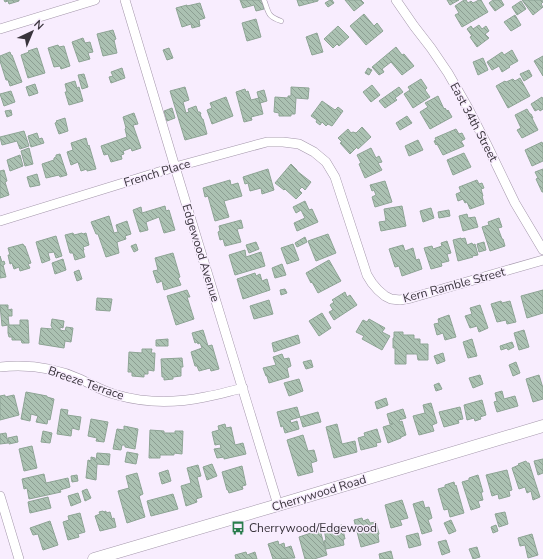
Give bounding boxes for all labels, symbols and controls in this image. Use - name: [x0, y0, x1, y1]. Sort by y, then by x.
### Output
- north arrow: [12, 12, 52, 52]
- text: N: [30, 17, 47, 33]
- street label: East 34th Street: [446, 80, 502, 165]
- street label: French Place: [122, 155, 192, 191]
- street label: Edgewood Avenue: [179, 202, 223, 304]
- street label: Kern Ramble Street: [401, 263, 508, 306]
- street label: Breeze Terrace: [46, 363, 126, 403]
- street label: Cherrywood Road: [270, 471, 368, 515]
- bus stop icon: Cherrywood/Edgewood: [230, 520, 246, 536]
- place label: Cherrywood/Edgewood: [249, 520, 377, 536]

